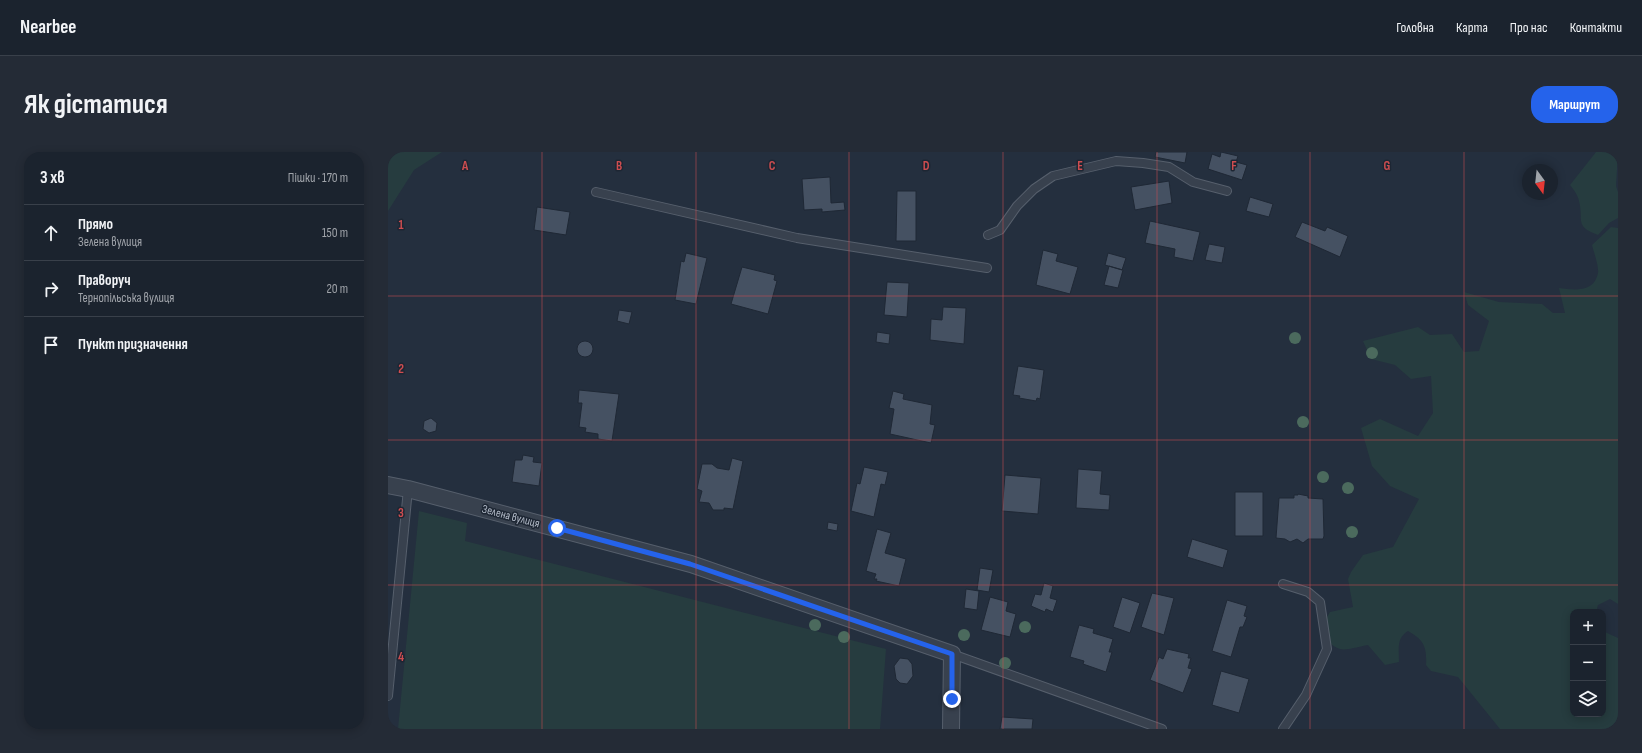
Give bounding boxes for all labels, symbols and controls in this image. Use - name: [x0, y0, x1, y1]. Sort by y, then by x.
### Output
- text: Nearbee: [20, 16, 76, 39]
- text: Головна: [1396, 19, 1434, 36]
- text: Карта: [1456, 19, 1488, 36]
- text: Про нас: [1510, 19, 1548, 36]
- text: Контакти: [1570, 19, 1622, 36]
- button: Маршрут: [1531, 86, 1618, 123]
- text: Як дістатися: [24, 88, 168, 121]
- text: A: [461, 158, 469, 174]
- text: B: [616, 158, 622, 174]
- text: C: [769, 158, 776, 174]
- text: D: [923, 158, 930, 174]
- text: E: [1077, 158, 1083, 174]
- text: F: [1231, 158, 1237, 174]
- text: G: [1384, 158, 1391, 174]
- north arrow: [1522, 164, 1558, 200]
- text: 3 хв: [40, 168, 65, 188]
- text: Пішки · 170 m: [288, 170, 348, 186]
- text: Прямо: [78, 215, 113, 234]
- text: 1: [398, 217, 404, 233]
- icon: ahead: [40, 222, 62, 244]
- text: 150 m: [322, 225, 348, 241]
- text: Зелена вулиця: [78, 234, 142, 250]
- text: Праворуч: [78, 271, 131, 290]
- icon: right: [40, 278, 62, 300]
- text: 20 m: [326, 281, 348, 297]
- text: Тернопільська вулиця: [78, 290, 174, 306]
- icon: arrive: [40, 334, 62, 356]
- text: Пункт призначення: [78, 335, 188, 354]
- text: 2: [398, 361, 404, 377]
- street label: Зелена вулиця: [480, 502, 542, 531]
- text: 3: [398, 505, 404, 521]
- route start: [548, 519, 566, 537]
- map controls: [1570, 609, 1606, 717]
- button: +: [1570, 609, 1606, 645]
- button: −: [1570, 645, 1606, 681]
- text: 4: [398, 649, 404, 665]
- button: layers: [1570, 681, 1606, 717]
- route end: [943, 690, 961, 708]

